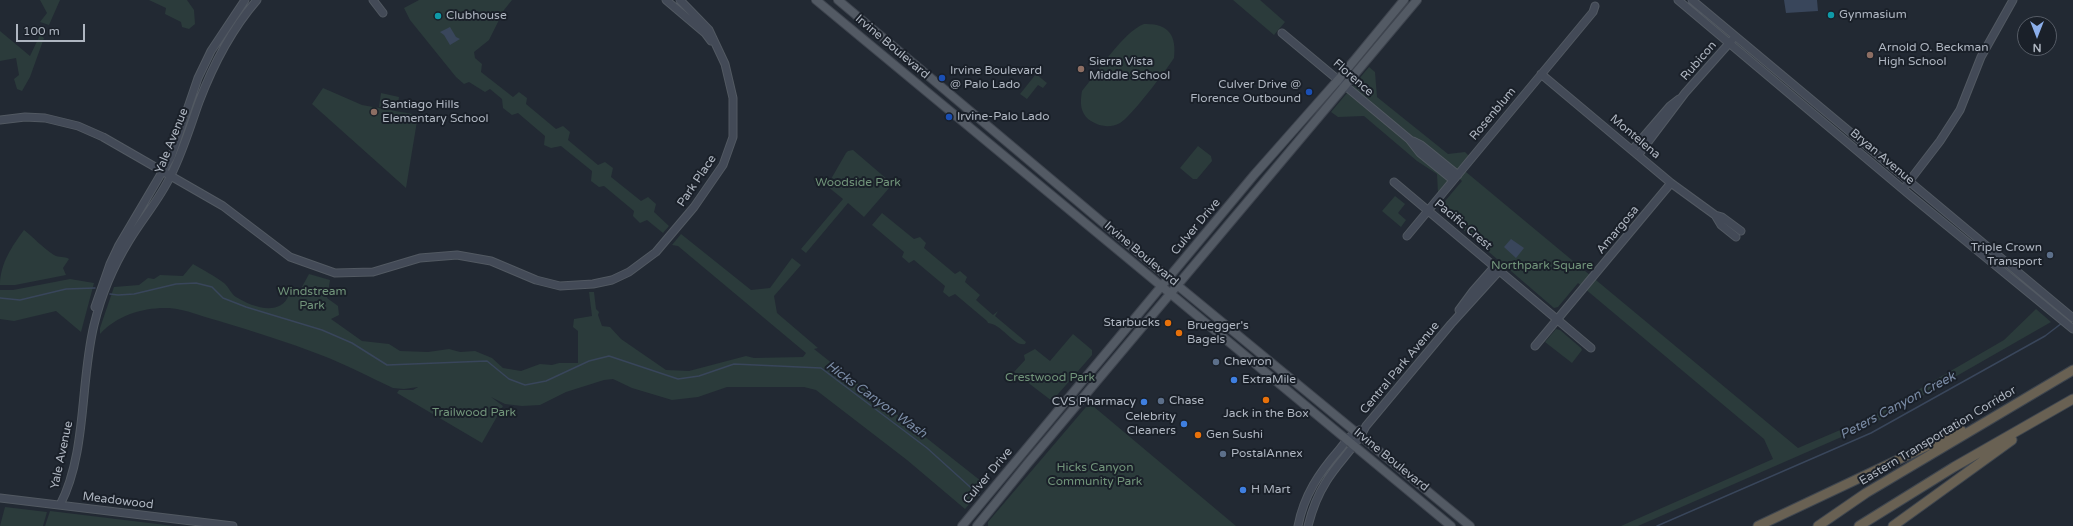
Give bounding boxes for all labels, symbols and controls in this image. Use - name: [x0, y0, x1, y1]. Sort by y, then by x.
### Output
- place label: Gynmasium: [1839, 8, 1907, 22]
- place label: Clubhouse: [446, 9, 507, 23]
- marker: Gynmasium: [1826, 10, 1836, 20]
- marker: Clubhouse: [433, 11, 443, 21]
- street label: Irvine Boulevard: [852, 12, 932, 82]
- scale bar: [18, 16, 87, 42]
- north arrow: [2017, 16, 2057, 56]
- text: 100 m: [23, 24, 60, 38]
- street label: Rubicon: [1678, 38, 1720, 84]
- place label: Arnold O. Beckman High School: [1878, 41, 1988, 69]
- text: N: [2033, 41, 2041, 54]
- marker: Arnold O. Beckman High School: [1865, 50, 1875, 60]
- place label: Sierra Vista Middle School: [1089, 55, 1170, 83]
- street label: Florence: [1330, 56, 1376, 100]
- place label: Irvine Boulevard @ Palo Lado: [950, 64, 1042, 92]
- marker: Sierra Vista Middle School: [1076, 64, 1086, 74]
- marker: Irvine Boulevard @ Palo Lado: [937, 73, 947, 83]
- place label: Culver Drive @ Florence Outbound: [1190, 78, 1301, 106]
- street label: Rosenblum: [1467, 85, 1519, 143]
- marker: Culver Drive @ Florence Outbound: [1304, 87, 1314, 97]
- place label: Santiago Hills Elementary School: [382, 98, 489, 126]
- street label: Yale Avenue: [152, 106, 192, 176]
- marker: Santiago Hills Elementary School: [369, 107, 379, 117]
- place label: Irvine-Palo Lado: [957, 110, 1050, 124]
- marker: Irvine-Palo Lado: [944, 112, 954, 122]
- street label: Montelena: [1607, 112, 1663, 162]
- street label: Bryan Avenue: [1847, 126, 1917, 188]
- street label: Park Place: [674, 152, 720, 210]
- park label: Woodside Park: [815, 176, 901, 190]
- street label: Culver Drive: [1168, 196, 1224, 258]
- street label: Pacific Crest: [1431, 197, 1495, 253]
- street label: Amargosa: [1594, 203, 1642, 257]
- street label: Irvine Boulevard: [1101, 219, 1181, 289]
- place label: Triple Crown Transport: [1971, 241, 2042, 269]
- marker: Triple Crown Transport: [2045, 250, 2055, 260]
- park label: Northpark Square: [1491, 259, 1593, 273]
- park label: Windstream Park: [277, 285, 347, 313]
- place label: Starbucks: [1103, 316, 1160, 330]
- marker: Starbucks: [1163, 318, 1173, 328]
- place label: Bruegger's Bagels: [1187, 319, 1249, 347]
- street label: Central Park Avenue: [1357, 319, 1443, 417]
- marker: Bruegger's Bagels: [1174, 328, 1184, 338]
- place label: Chevron: [1224, 355, 1272, 369]
- marker: Chevron: [1211, 357, 1221, 367]
- water label: Hicks Canyon Wash: [823, 358, 929, 442]
- water label: Peters Canyon Creek: [1838, 369, 1958, 443]
- park label: Crestwood Park: [1005, 371, 1095, 385]
- place label: ExtraMile: [1242, 373, 1296, 387]
- marker: ExtraMile: [1229, 375, 1239, 385]
- street label: Eastern Transportation Corridor: [1857, 383, 2019, 489]
- place label: Chase: [1169, 394, 1204, 408]
- place label: CVS Pharmacy: [1052, 395, 1136, 409]
- marker: Jack in the Box: [1261, 395, 1271, 405]
- marker: Chase: [1156, 396, 1166, 406]
- marker: CVS Pharmacy: [1139, 397, 1149, 407]
- park label: Trailwood Park: [432, 406, 516, 420]
- place label: Jack in the Box: [1223, 407, 1309, 421]
- place label: Celebrity Cleaners: [1125, 410, 1176, 438]
- marker: Celebrity Cleaners: [1179, 419, 1189, 429]
- street label: Yale Avenue: [48, 420, 76, 490]
- street label: Irvine Boulevard: [1351, 425, 1431, 495]
- place label: Gen Sushi: [1206, 428, 1263, 442]
- marker: Gen Sushi: [1193, 430, 1203, 440]
- street label: Culver Drive: [960, 445, 1016, 507]
- place label: PostalAnnex: [1231, 447, 1303, 461]
- marker: PostalAnnex: [1218, 449, 1228, 459]
- park label: Hicks Canyon Community Park: [1048, 461, 1142, 489]
- place label: H Mart: [1251, 483, 1291, 497]
- marker: H Mart: [1238, 485, 1248, 495]
- street label: Meadowood: [82, 490, 154, 512]

